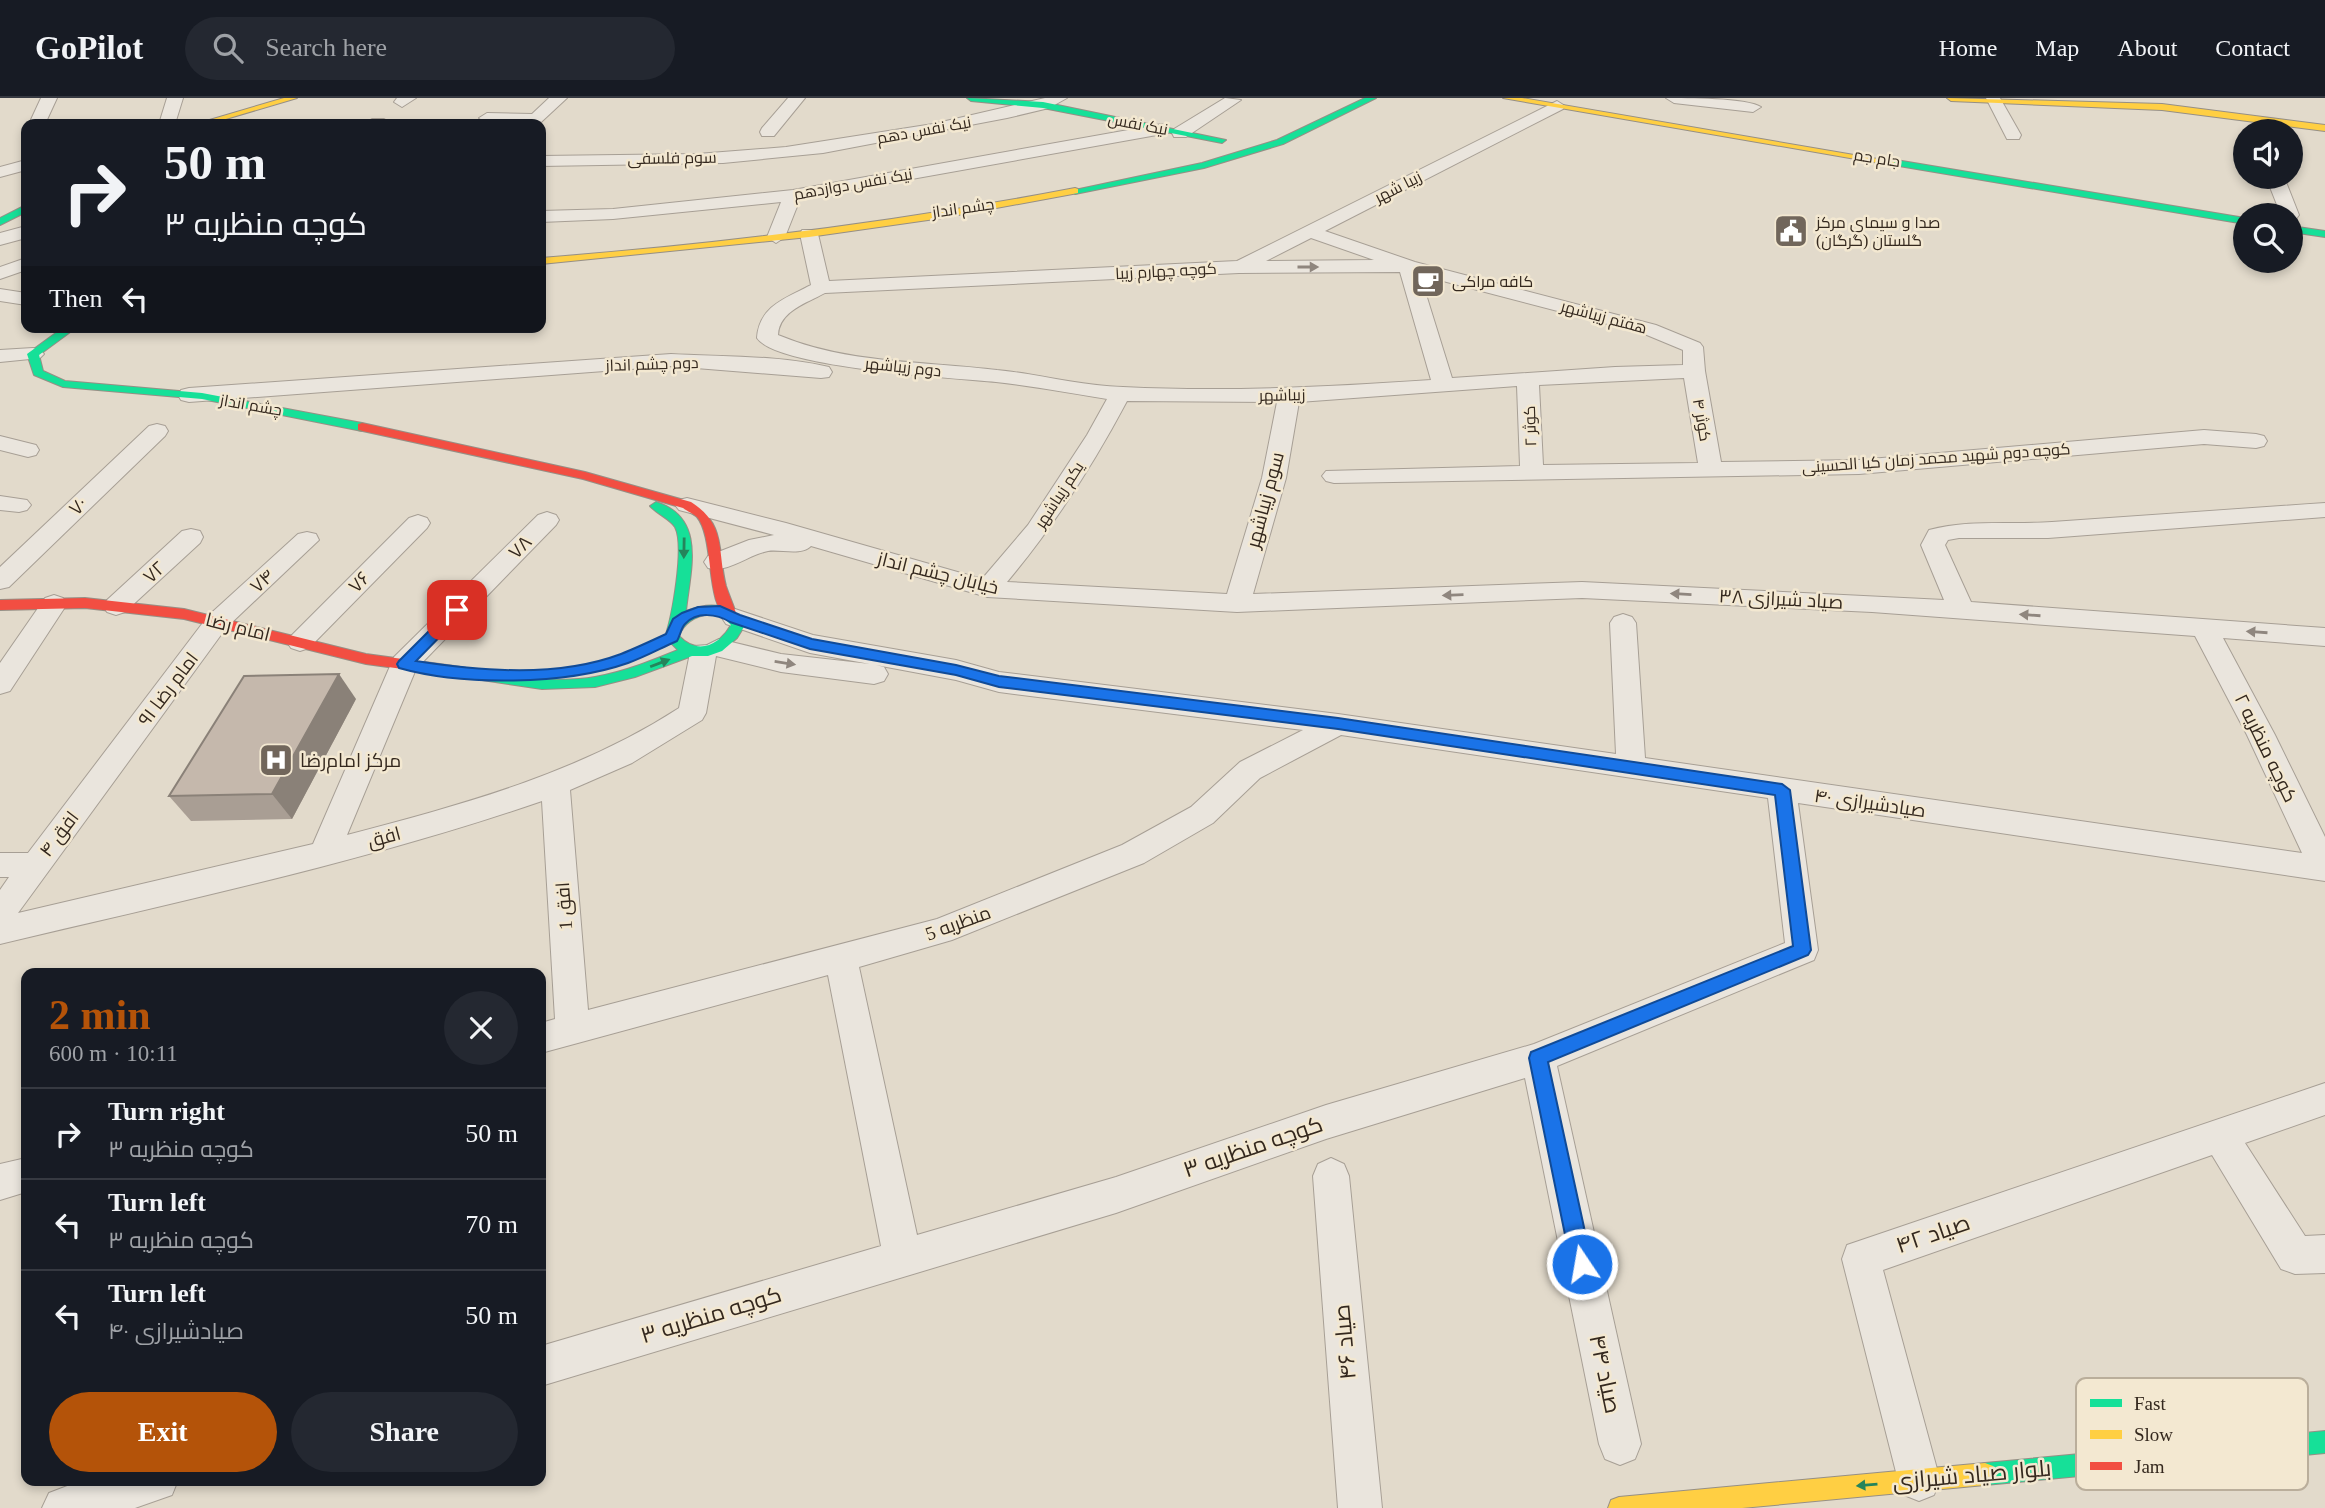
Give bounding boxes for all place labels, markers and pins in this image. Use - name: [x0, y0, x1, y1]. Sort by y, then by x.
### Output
- public building icon: صدا و سیمای مرکز گلستان (گرگان): [1772, 212, 1810, 250]
- place label: صدا و سیمای مرکز گلستان (گرگان): [1815, 214, 1940, 251]
- cafe icon: کافه مراکی: [1409, 262, 1447, 300]
- place label: کافه مراکی: [1452, 273, 1533, 292]
- pin: [427, 580, 487, 640]
- hospital icon: مرکز امام‌رضا: [257, 741, 295, 779]
- place label: مرکز امام‌رضا: [300, 750, 401, 774]

